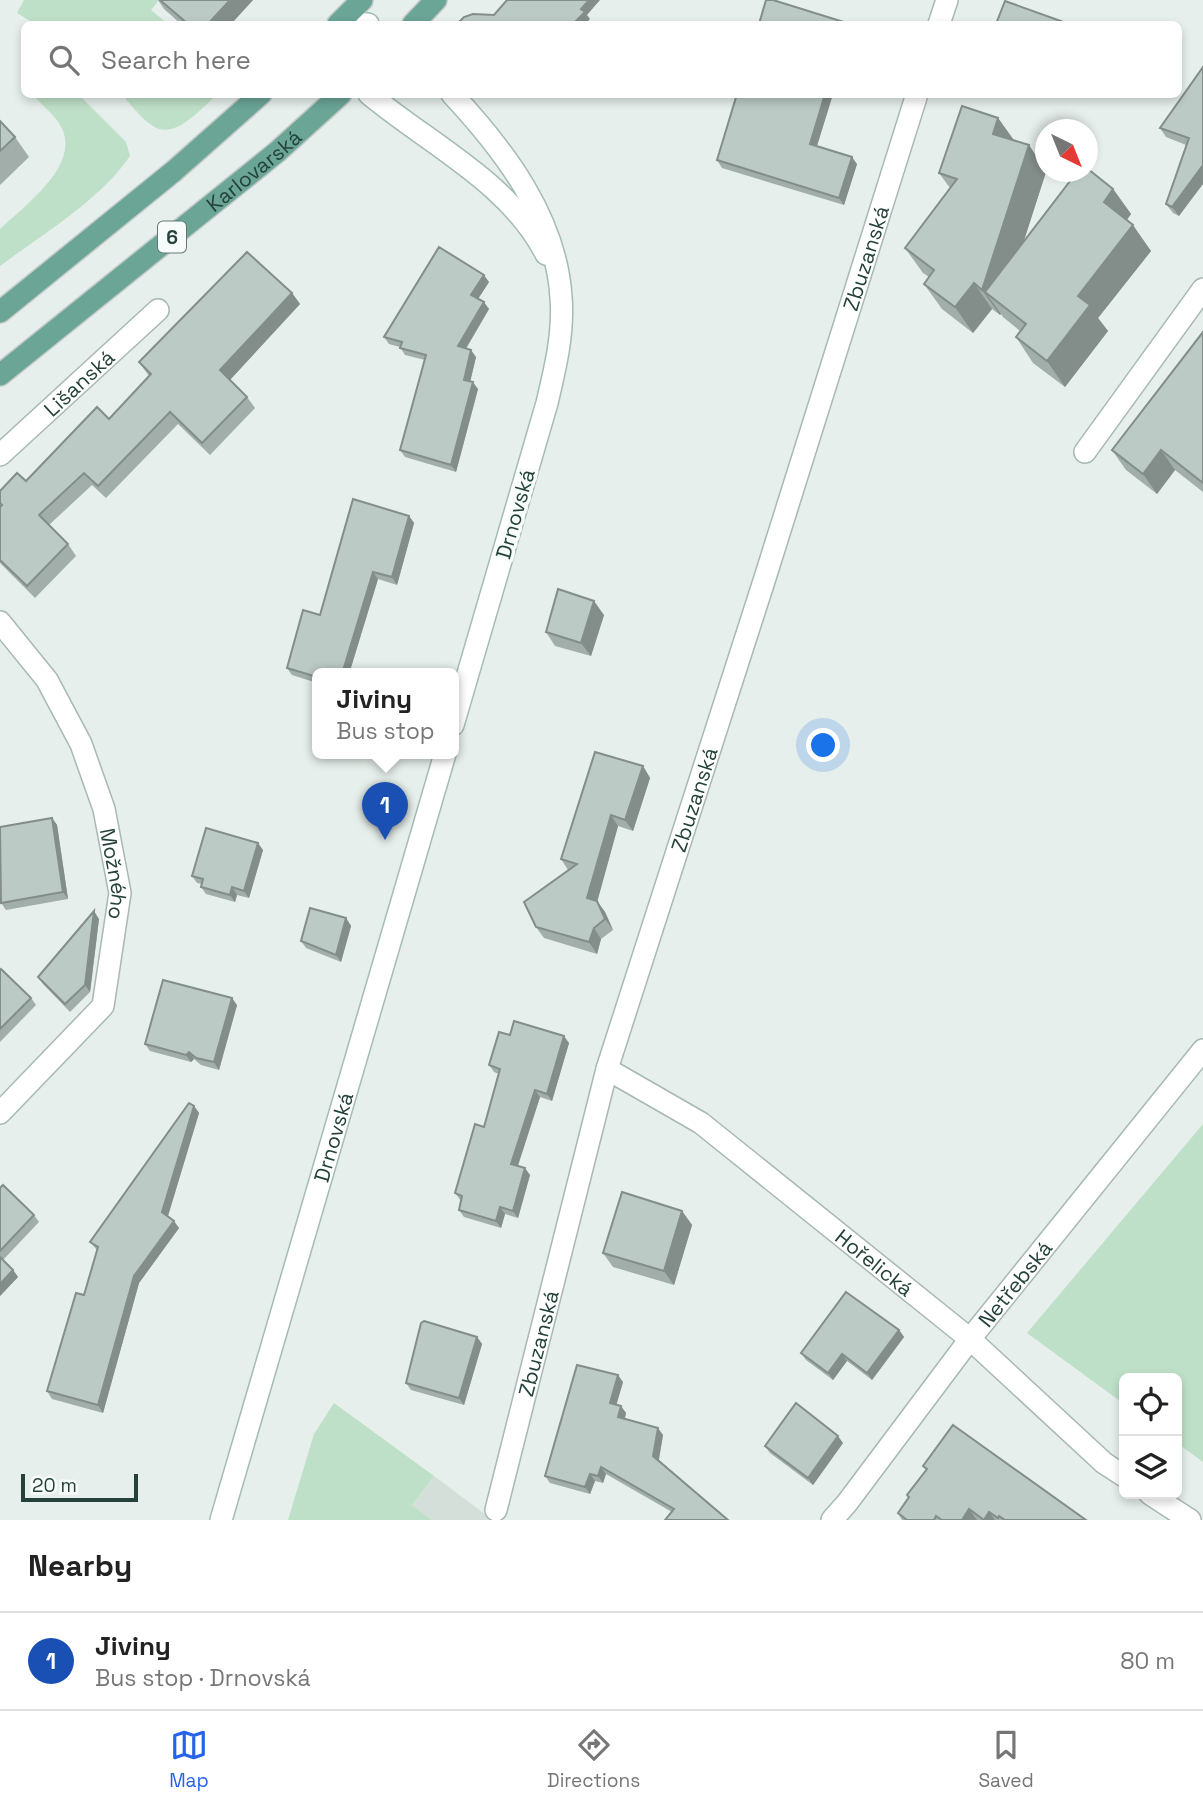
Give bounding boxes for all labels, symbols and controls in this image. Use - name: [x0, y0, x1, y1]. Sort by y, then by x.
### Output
- search box: [21, 21, 1182, 98]
- icon: search: [45, 41, 83, 79]
- text: Search here: [101, 43, 251, 77]
- north arrow: [1035, 119, 1098, 182]
- street label: Karlovarská: [200, 123, 307, 217]
- street label: Zbuzanská: [836, 202, 895, 314]
- road number: 6: [158, 221, 186, 252]
- street label: Lišanská: [38, 343, 120, 422]
- street label: Drnovská: [489, 466, 541, 562]
- popup: [312, 668, 459, 759]
- text: Jiviny: [336, 682, 412, 716]
- text: Bus stop: [336, 716, 435, 746]
- your location: [806, 728, 840, 762]
- street label: Zbuzanská: [664, 744, 723, 855]
- pin: 1: [362, 782, 408, 840]
- street label: Možného: [94, 826, 133, 922]
- street label: Drnovská: [307, 1089, 359, 1185]
- street label: Hořelická: [830, 1223, 919, 1302]
- street label: Netřebská: [972, 1235, 1058, 1332]
- street label: Zbuzanská: [512, 1287, 564, 1399]
- map controls: [1119, 1373, 1182, 1499]
- button: locate: [1119, 1373, 1182, 1436]
- button: layers: [1119, 1436, 1182, 1499]
- scale bar: [21, 1471, 138, 1503]
- text: 20 m: [32, 1473, 77, 1498]
- text: Nearby: [28, 1546, 132, 1585]
- text: Jiviny: [95, 1629, 171, 1663]
- text: 1: [46, 1646, 56, 1676]
- text: 80 m: [1120, 1646, 1175, 1676]
- text: Bus stop · Drnovská: [95, 1663, 311, 1693]
- tab: Map: [169, 1726, 209, 1793]
- tab: Directions: [547, 1726, 640, 1793]
- tab: Saved: [978, 1726, 1034, 1793]

